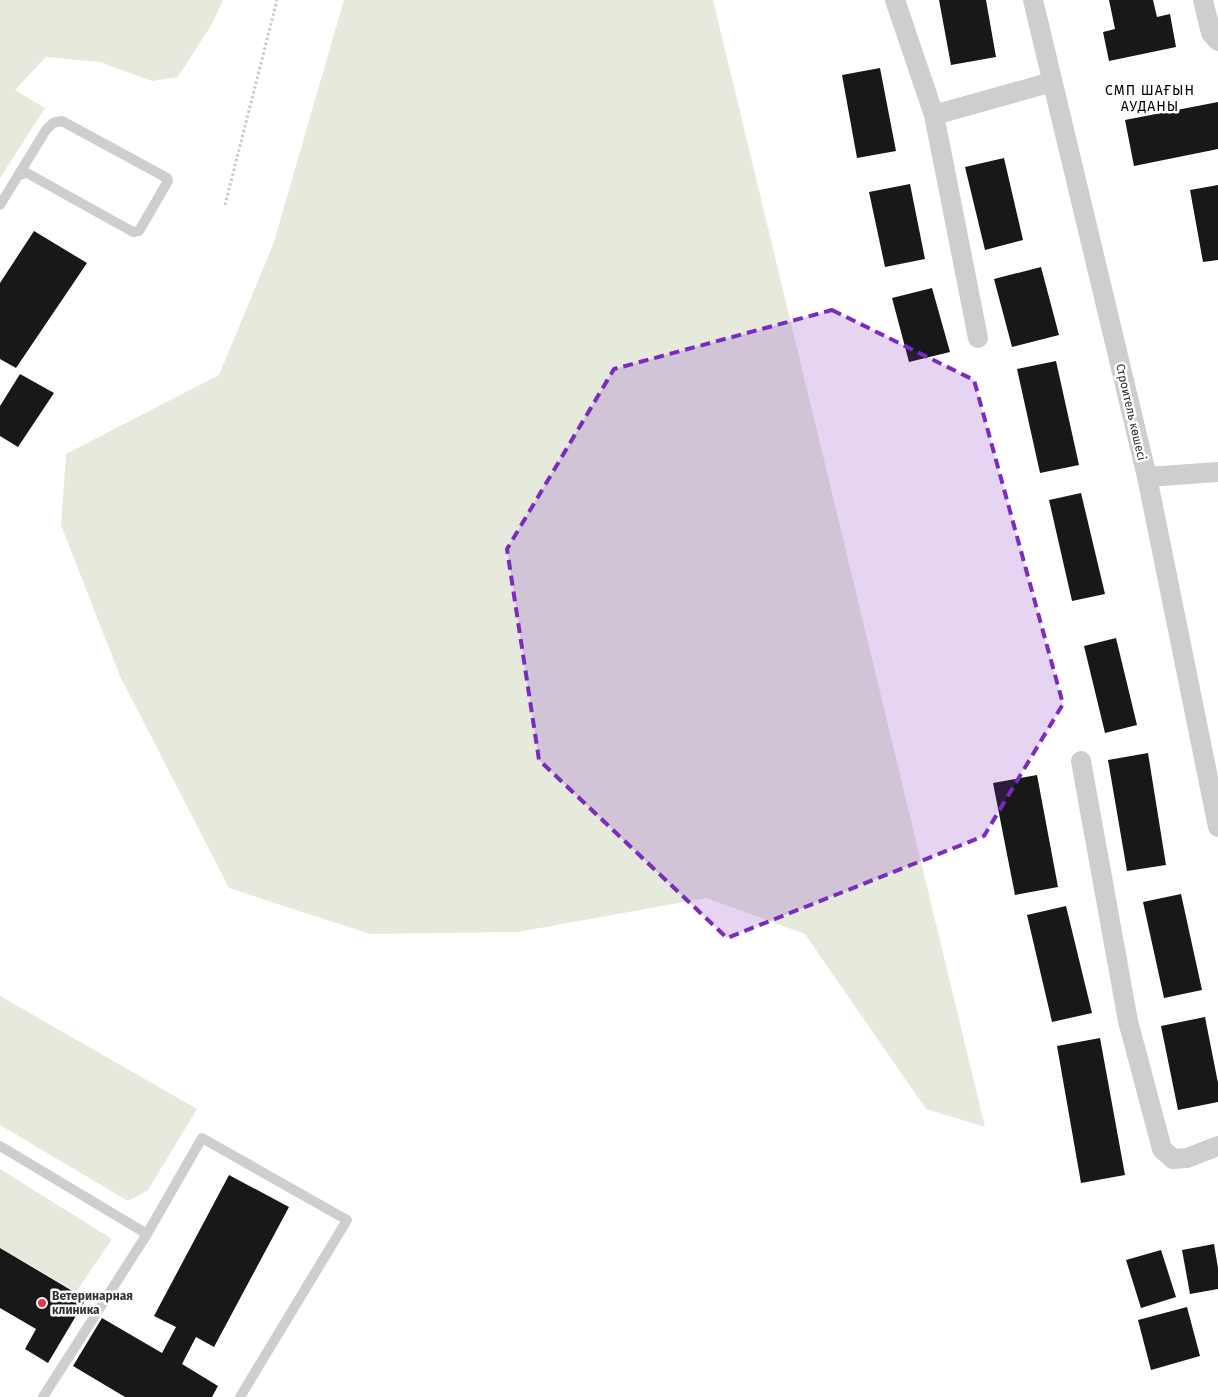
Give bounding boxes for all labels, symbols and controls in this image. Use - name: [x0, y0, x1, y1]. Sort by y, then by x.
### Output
- district label: СМП ШАҒЫН АУДАНЫ: [1105, 82, 1195, 115]
- street label: Строитель көшесі: [1113, 362, 1149, 462]
- place label: Ветеринарная клиника: [52, 1289, 133, 1317]
- marker: Ветеринарная клиника: [36, 1297, 48, 1309]

